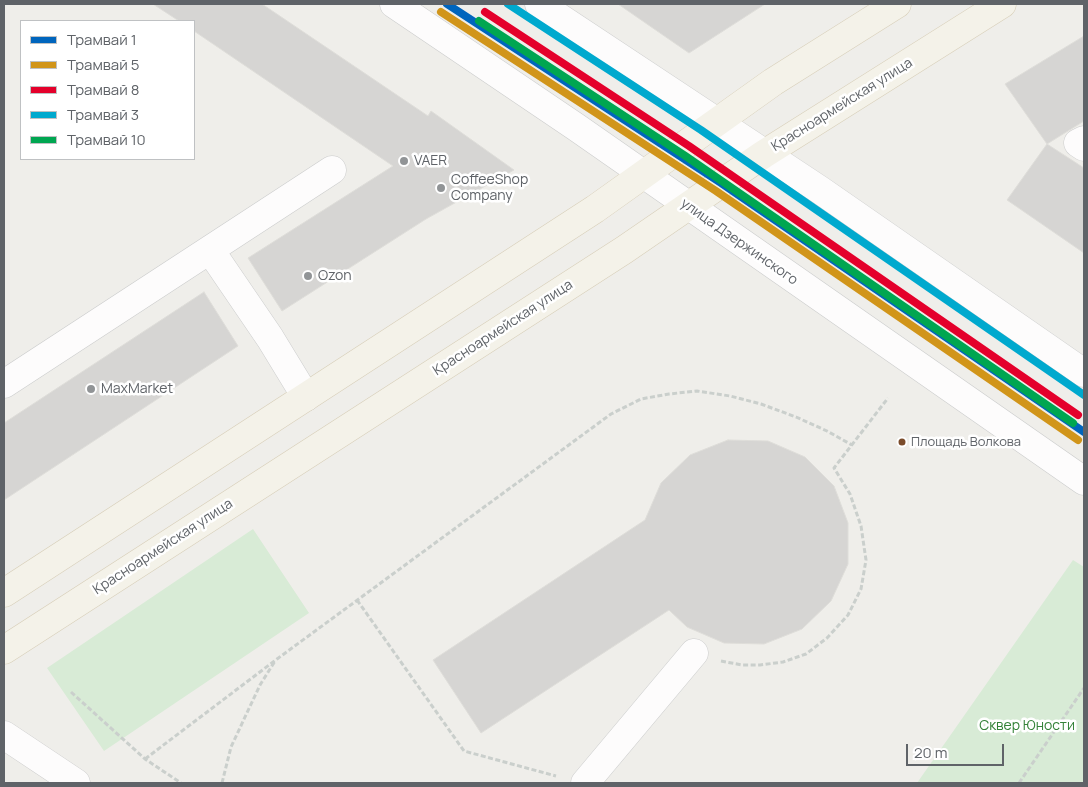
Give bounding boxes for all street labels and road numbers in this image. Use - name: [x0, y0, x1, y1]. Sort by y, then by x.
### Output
- street label: Красноармейская улица: [768, 55, 916, 155]
- street label: улица Дзержинского: [677, 195, 801, 289]
- street label: Красноармейская улица: [430, 277, 576, 379]
- street label: Красноармейская улица: [90, 496, 236, 598]

